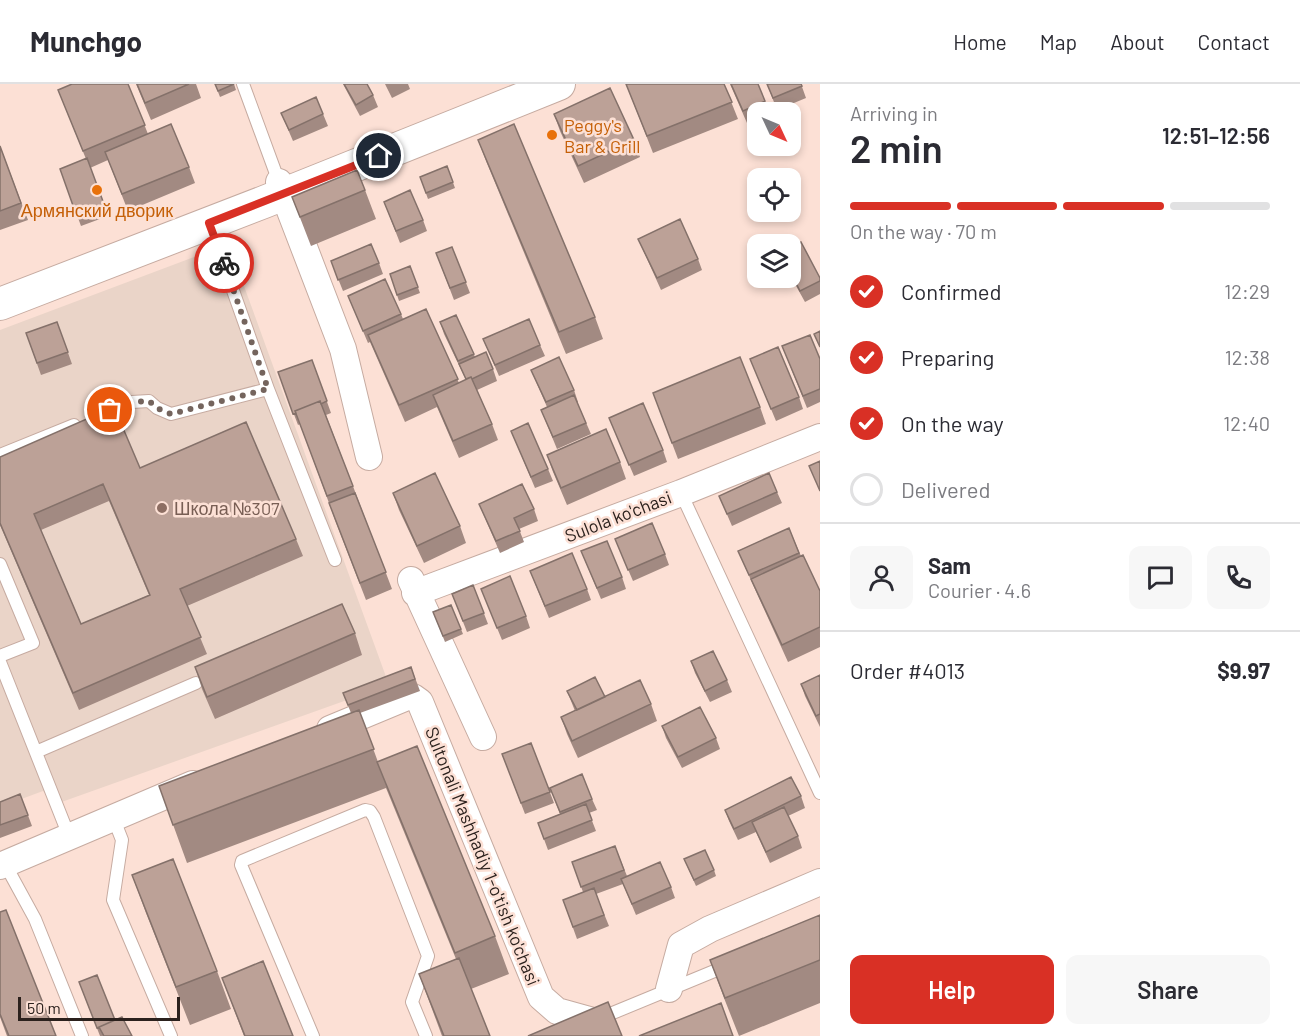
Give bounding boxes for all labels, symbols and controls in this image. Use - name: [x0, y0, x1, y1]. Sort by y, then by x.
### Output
- text: Munchgo: [30, 24, 142, 58]
- text: Home: [953, 29, 1007, 54]
- text: Map: [1040, 29, 1077, 54]
- text: About: [1110, 29, 1165, 54]
- text: Contact: [1198, 29, 1270, 54]
- text: Arriving in: [850, 101, 938, 125]
- north arrow: [747, 102, 801, 156]
- map controls: [747, 102, 801, 288]
- place label: Peggy's Bar & Grill: [564, 114, 640, 157]
- text: 12:51–12:56: [1162, 122, 1270, 148]
- text: 2 min: [850, 124, 943, 171]
- marker: Peggy's Bar & Grill: [545, 128, 559, 142]
- pin: [353, 130, 404, 181]
- icon: home: [362, 139, 395, 172]
- button: locate: [747, 168, 801, 222]
- marker: Армянский дворик: [90, 183, 104, 197]
- place label: Армянский дворик: [21, 199, 173, 221]
- text: On the way · 70 m: [850, 219, 997, 243]
- courier: [194, 233, 254, 293]
- button: layers: [747, 234, 801, 288]
- icon: bike: [208, 247, 241, 280]
- icon: check: [850, 275, 883, 308]
- text: Confirmed: [901, 278, 1001, 304]
- text: 12:29: [1224, 279, 1270, 303]
- icon: check: [850, 341, 883, 374]
- text: Preparing: [901, 344, 994, 370]
- text: 12:38: [1225, 345, 1270, 369]
- pin: [84, 384, 135, 435]
- icon: bag: [93, 393, 126, 426]
- icon: check: [850, 407, 883, 440]
- text: On the way: [901, 410, 1004, 436]
- text: 12:40: [1223, 411, 1270, 435]
- text: Delivered: [901, 476, 990, 502]
- street label: Sulola ko'chasi: [562, 486, 674, 546]
- place label: Школа №307: [174, 497, 280, 519]
- marker: Школа №307: [155, 501, 169, 515]
- button: person: [850, 546, 913, 609]
- button: chat: [1129, 546, 1192, 609]
- button: phone: [1207, 546, 1270, 609]
- text: Sam: [928, 552, 971, 578]
- text: Courier · 4.6: [928, 578, 1031, 602]
- text: Order #4013: [850, 657, 965, 683]
- text: $9.97: [1217, 657, 1270, 683]
- street label: Sultonali Mashhadiy 1-o'tish ko'chasi: [421, 723, 545, 989]
- button: Help: [850, 955, 1054, 1024]
- button: Share: [1066, 955, 1270, 1024]
- scale bar: [18, 994, 180, 1022]
- text: 50 m: [27, 998, 61, 1017]

